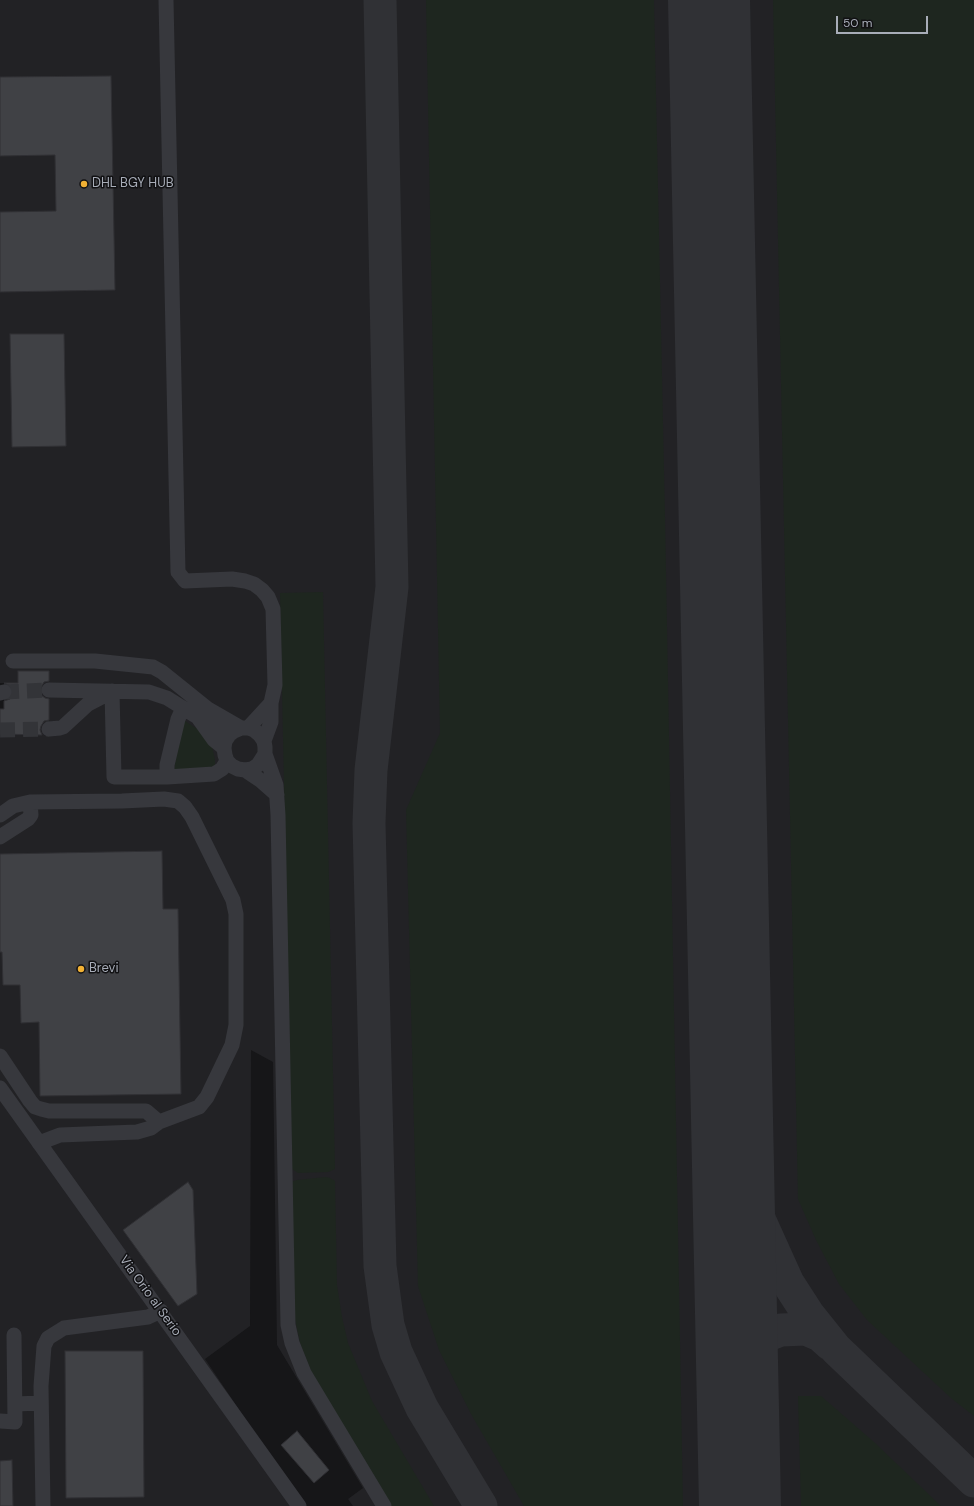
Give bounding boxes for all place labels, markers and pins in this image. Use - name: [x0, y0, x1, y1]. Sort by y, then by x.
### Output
- place label: DHL BGY HUB: [92, 176, 173, 192]
- marker: DHL BGY HUB: [79, 179, 89, 189]
- place label: Brevi: [89, 961, 118, 977]
- marker: Brevi: [76, 964, 86, 974]

